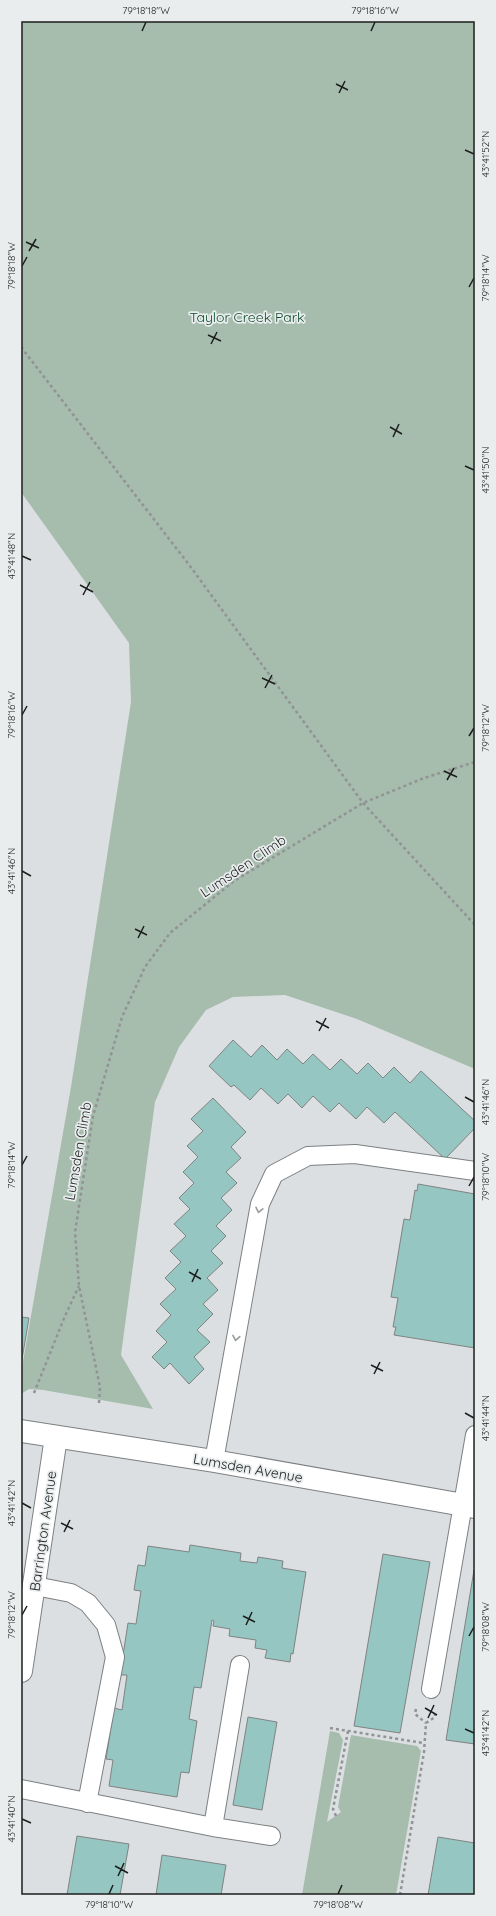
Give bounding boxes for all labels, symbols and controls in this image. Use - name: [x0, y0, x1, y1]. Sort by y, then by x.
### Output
- text: 79°18'18"W: [122, 4, 170, 17]
- text: 79°18'16"W: [351, 4, 399, 17]
- text: 43°41'52"N: [479, 131, 492, 177]
- text: 79°18'18"W: [5, 242, 18, 290]
- text: 79°18'14"W: [479, 254, 492, 302]
- park label: Taylor Creek Park: [189, 308, 305, 326]
- text: 43°41'50"N: [479, 446, 492, 494]
- text: 43°41'48"N: [5, 533, 18, 579]
- text: 79°18'16"W: [5, 691, 18, 739]
- text: 79°18'12"W: [479, 704, 492, 752]
- street label: Lumsden Climb: [197, 831, 289, 901]
- text: 43°41'46"N: [5, 848, 18, 894]
- text: 43°41'46"N: [479, 1079, 492, 1125]
- street label: Lumsden Climb: [60, 1100, 96, 1202]
- text: 79°18'14"W: [5, 1141, 18, 1189]
- text: 79°18'10"W: [479, 1153, 492, 1201]
- one-way arrow: [255, 1206, 264, 1213]
- one-way arrow: [232, 1334, 240, 1341]
- text: 43°41'44"N: [479, 1395, 492, 1441]
- street label: Lumsden Avenue: [192, 1450, 304, 1487]
- street label: Barrington Avenue: [26, 1470, 60, 1592]
- text: 43°41'42"N: [5, 1480, 18, 1526]
- text: 79°18'12"W: [5, 1591, 18, 1639]
- text: 79°18'08"W: [479, 1602, 492, 1652]
- text: 43°41'42"N: [479, 1710, 492, 1756]
- text: 43°41'40"N: [5, 1796, 18, 1843]
- text: 79°18'10"W: [85, 1898, 133, 1911]
- text: 79°18'08"W: [313, 1898, 363, 1911]

